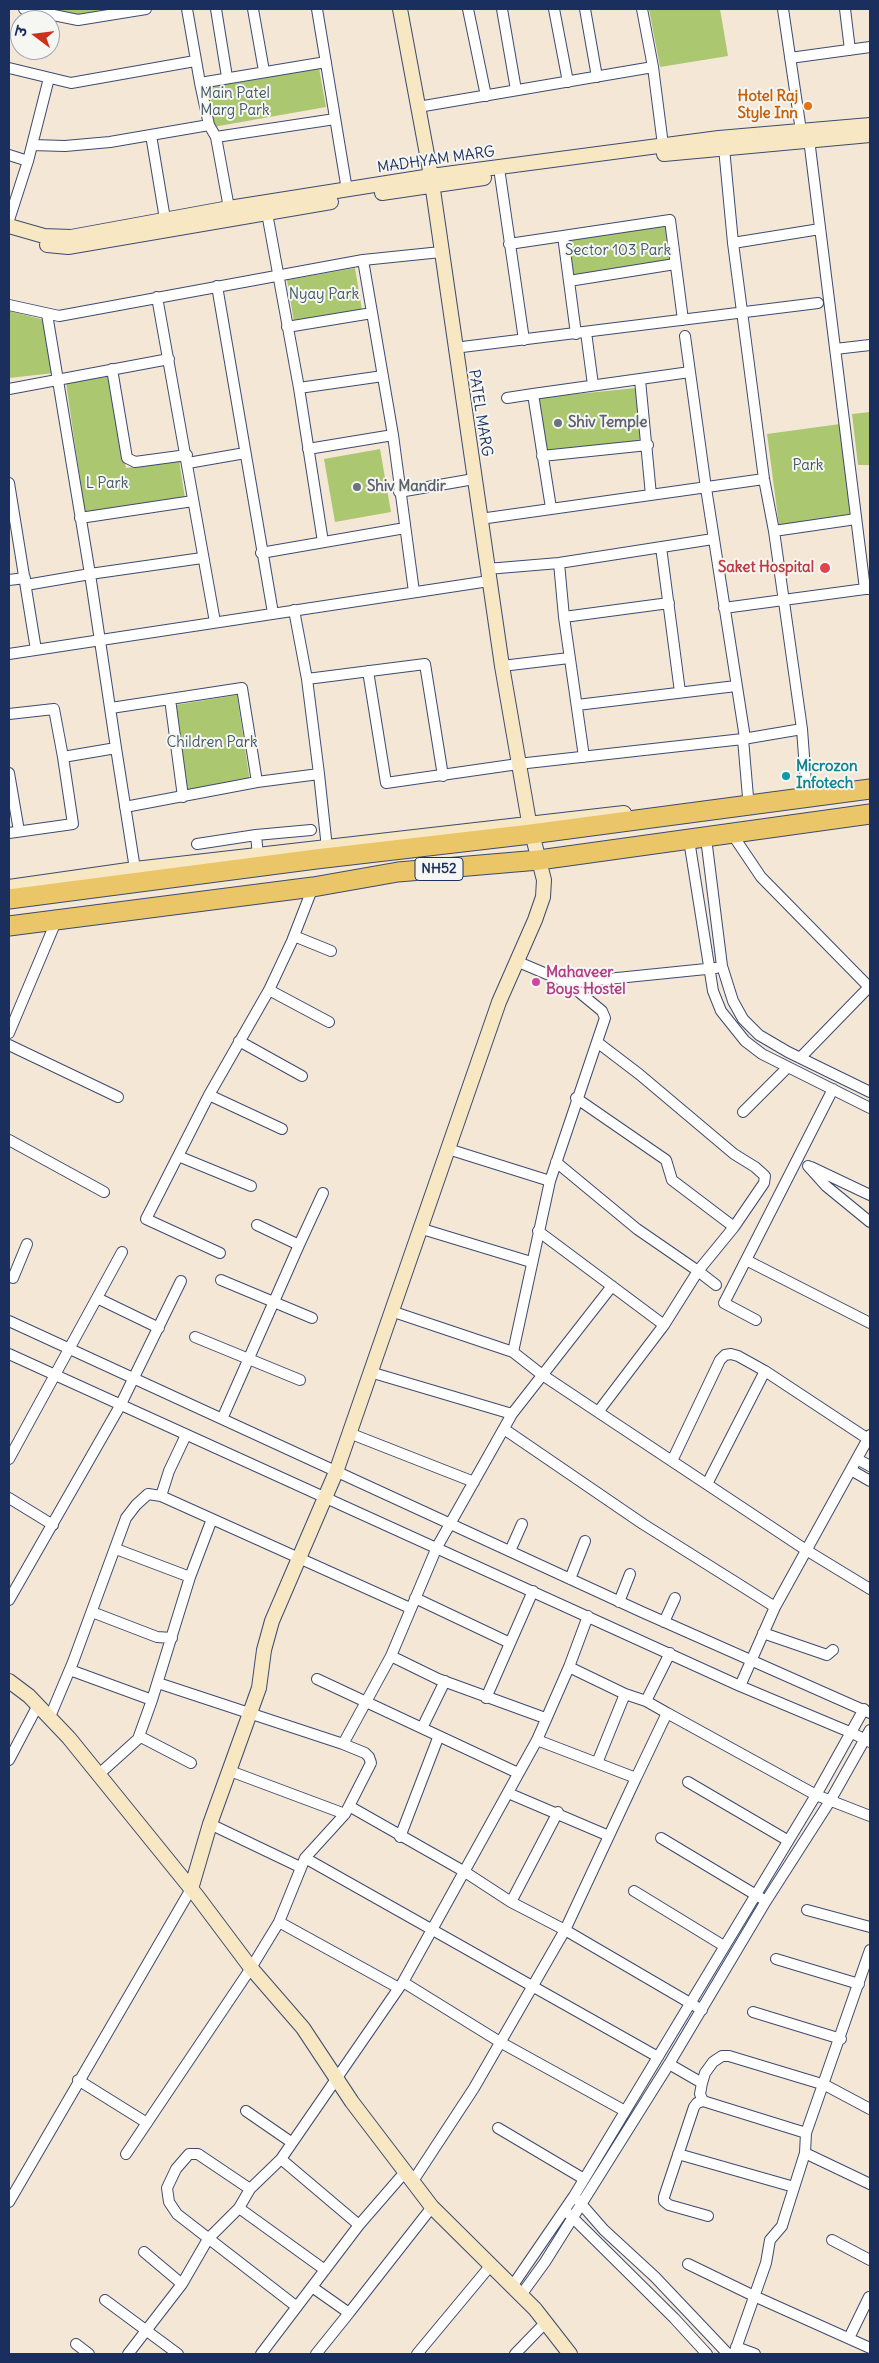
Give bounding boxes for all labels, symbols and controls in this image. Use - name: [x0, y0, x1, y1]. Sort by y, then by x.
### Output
- north arrow: [10, 10, 60, 60]
- text: उ: [12, 25, 31, 38]
- park label: Main Patel Marg Park: [200, 85, 270, 120]
- place label: Hotel Raj Style Inn: [738, 88, 798, 123]
- marker: Hotel Raj Style Inn: [802, 100, 814, 112]
- street label: MADHYAM MARG: [376, 143, 496, 177]
- park label: Sector 103 Park: [565, 242, 671, 260]
- park label: Nyay Park: [289, 286, 359, 304]
- street label: PATEL MARG: [464, 368, 496, 458]
- place label: Shiv Temple: [568, 414, 647, 432]
- marker: Shiv Temple: [552, 417, 564, 429]
- park label: Park: [793, 457, 823, 475]
- park label: L Park: [86, 475, 128, 493]
- place label: Shiv Mandir: [367, 478, 446, 496]
- marker: Shiv Mandir: [351, 481, 363, 493]
- place label: Saket Hospital: [718, 559, 814, 577]
- marker: Saket Hospital: [818, 561, 832, 575]
- park label: Children Park: [166, 734, 258, 752]
- place label: Microzon Infotech: [796, 758, 858, 793]
- marker: Microzon Infotech: [780, 770, 792, 782]
- road number: NH52: [415, 858, 463, 881]
- place label: Mahaveer Boys Hostel: [546, 964, 626, 999]
- marker: Mahaveer Boys Hostel: [530, 976, 542, 988]

